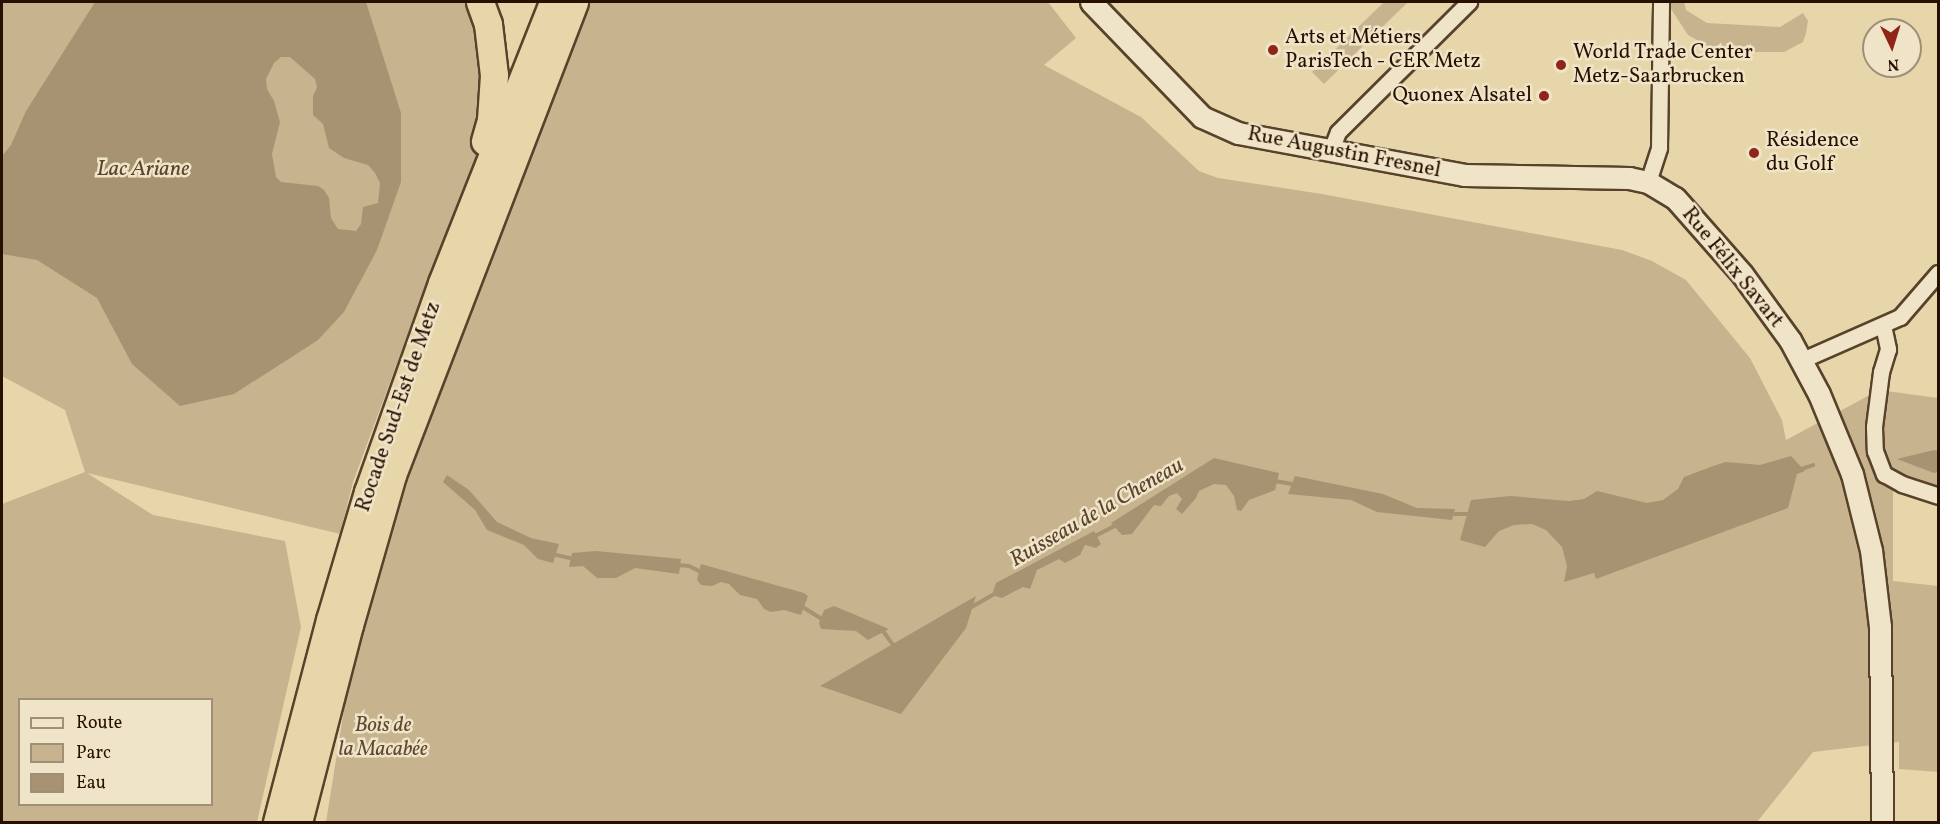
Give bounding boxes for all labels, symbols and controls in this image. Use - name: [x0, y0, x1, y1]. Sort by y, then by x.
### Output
- north arrow: [1862, 18, 1922, 78]
- place label: Arts et Métiers ParisTech - CER Metz: [1285, 25, 1482, 75]
- place label: World Trade Center Metz-Saarbrucken: [1573, 40, 1753, 90]
- marker: Arts et Métiers ParisTech - CER Metz: [1266, 43, 1280, 57]
- text: N: [1887, 53, 1900, 75]
- marker: World Trade Center Metz-Saarbrucken: [1554, 58, 1568, 72]
- place label: Quonex Alsatel: [1392, 83, 1532, 109]
- marker: Quonex Alsatel: [1537, 89, 1551, 103]
- street label: Rue Augustin Fresnel: [1245, 122, 1443, 184]
- place label: Résidence du Golf: [1766, 128, 1859, 178]
- marker: Résidence du Golf: [1747, 146, 1761, 160]
- water label: Lac Ariane: [97, 157, 189, 183]
- street label: Rue Félix Savart: [1676, 203, 1788, 333]
- street label: Rocade Sud-Est de Metz: [351, 299, 447, 515]
- water label: Ruisseau de la Cheneau: [1005, 453, 1189, 573]
- legend: [18, 698, 213, 806]
- text: Route: [76, 711, 122, 736]
- park label: Bois de la Macabée: [338, 713, 428, 763]
- text: Parc: [76, 741, 111, 766]
- text: Eau: [76, 771, 106, 796]

